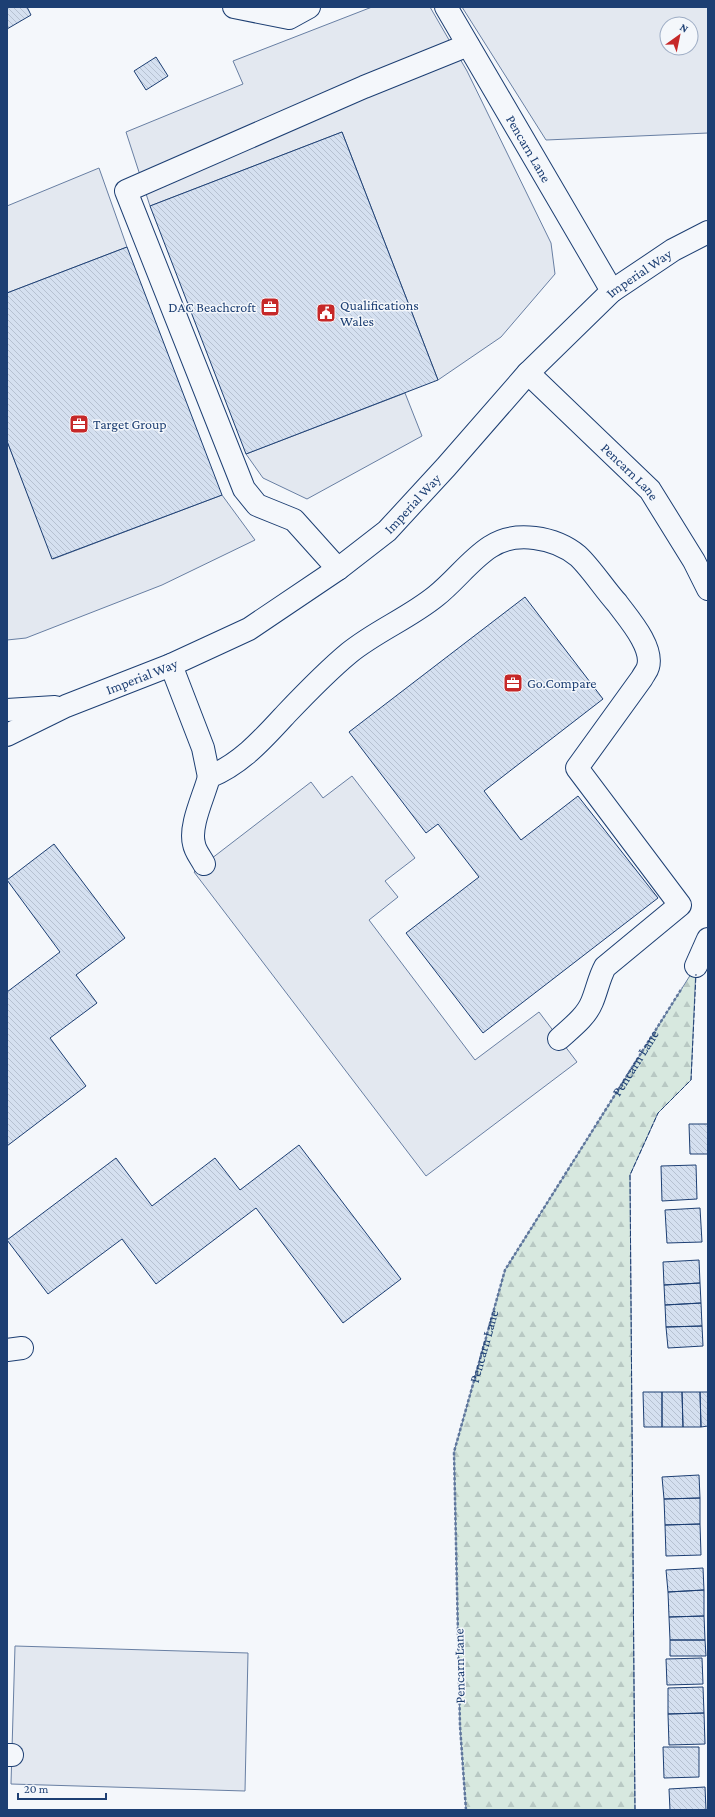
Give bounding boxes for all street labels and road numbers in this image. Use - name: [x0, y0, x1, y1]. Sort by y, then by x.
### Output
- street label: Pencarn Lane: [503, 112, 555, 185]
- street label: Imperial Way: [602, 245, 675, 301]
- street label: Pencarn Lane: [598, 440, 662, 503]
- street label: Imperial Way: [381, 470, 444, 537]
- street label: Imperial Way: [104, 655, 181, 698]
- street label: Pencarn Lane: [608, 1027, 662, 1099]
- street label: Pencarn Lane: [466, 1308, 501, 1385]
- street label: Pencarn Lane: [450, 1628, 468, 1704]

